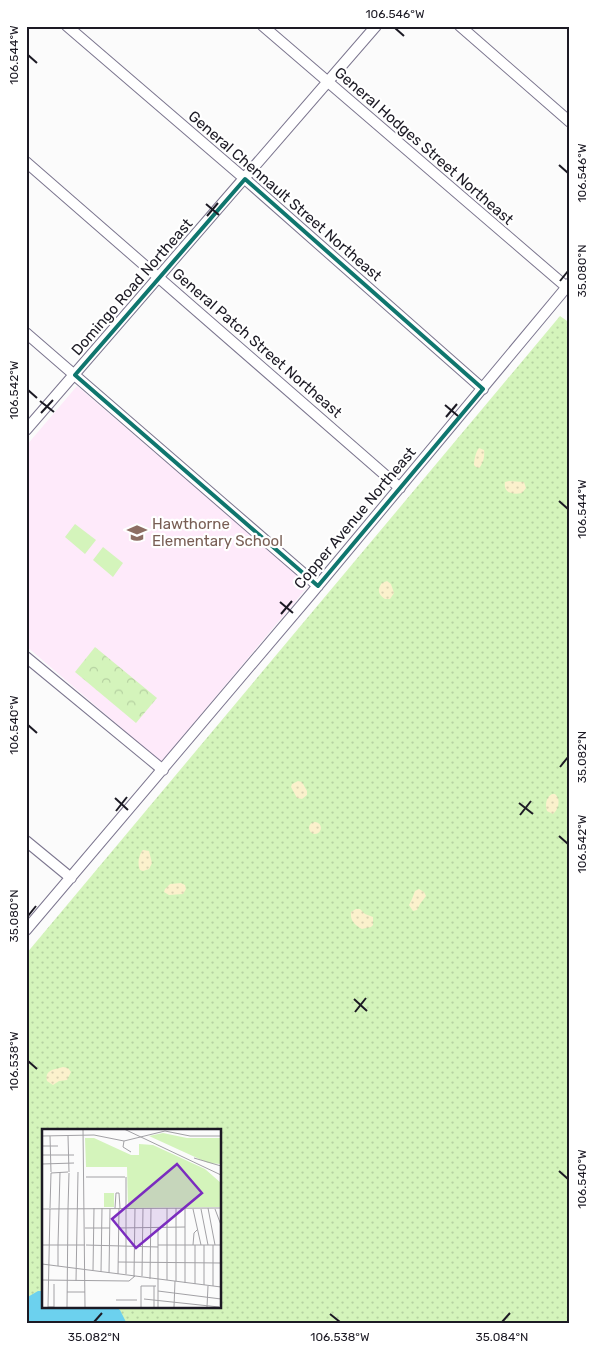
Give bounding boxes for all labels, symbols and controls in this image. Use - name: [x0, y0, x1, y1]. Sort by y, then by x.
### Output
- text: 106.546°W: [365, 7, 425, 21]
- text: 106.544°W: [7, 25, 21, 85]
- street label: General Hodges Street Northeast: [331, 63, 517, 229]
- street label: General Chennault Street Northeast: [185, 107, 386, 285]
- text: 106.546°W: [575, 143, 589, 203]
- street label: Domingo Road Northeast: [68, 215, 196, 359]
- text: 35.080°N: [575, 245, 589, 297]
- street label: General Patch Street Northeast: [168, 264, 346, 422]
- text: 106.542°W: [7, 360, 21, 419]
- street label: Copper Avenue Northeast: [290, 443, 420, 593]
- text: 106.544°W: [575, 479, 589, 539]
- place label: Hawthorne Elementary School: [152, 515, 283, 550]
- school or university icon: Hawthorne Elementary School: [126, 522, 148, 544]
- text: 106.540°W: [7, 695, 21, 755]
- text: 35.082°N: [575, 731, 589, 783]
- text: 106.542°W: [575, 814, 589, 873]
- text: 35.080°N: [7, 890, 21, 942]
- text: 106.538°W: [7, 1031, 21, 1091]
- inset map: [42, 1129, 221, 1308]
- text: 106.540°W: [575, 1149, 589, 1209]
- text: 35.082°N: [68, 1330, 120, 1344]
- text: 106.538°W: [310, 1330, 370, 1344]
- text: 35.084°N: [476, 1330, 528, 1344]

